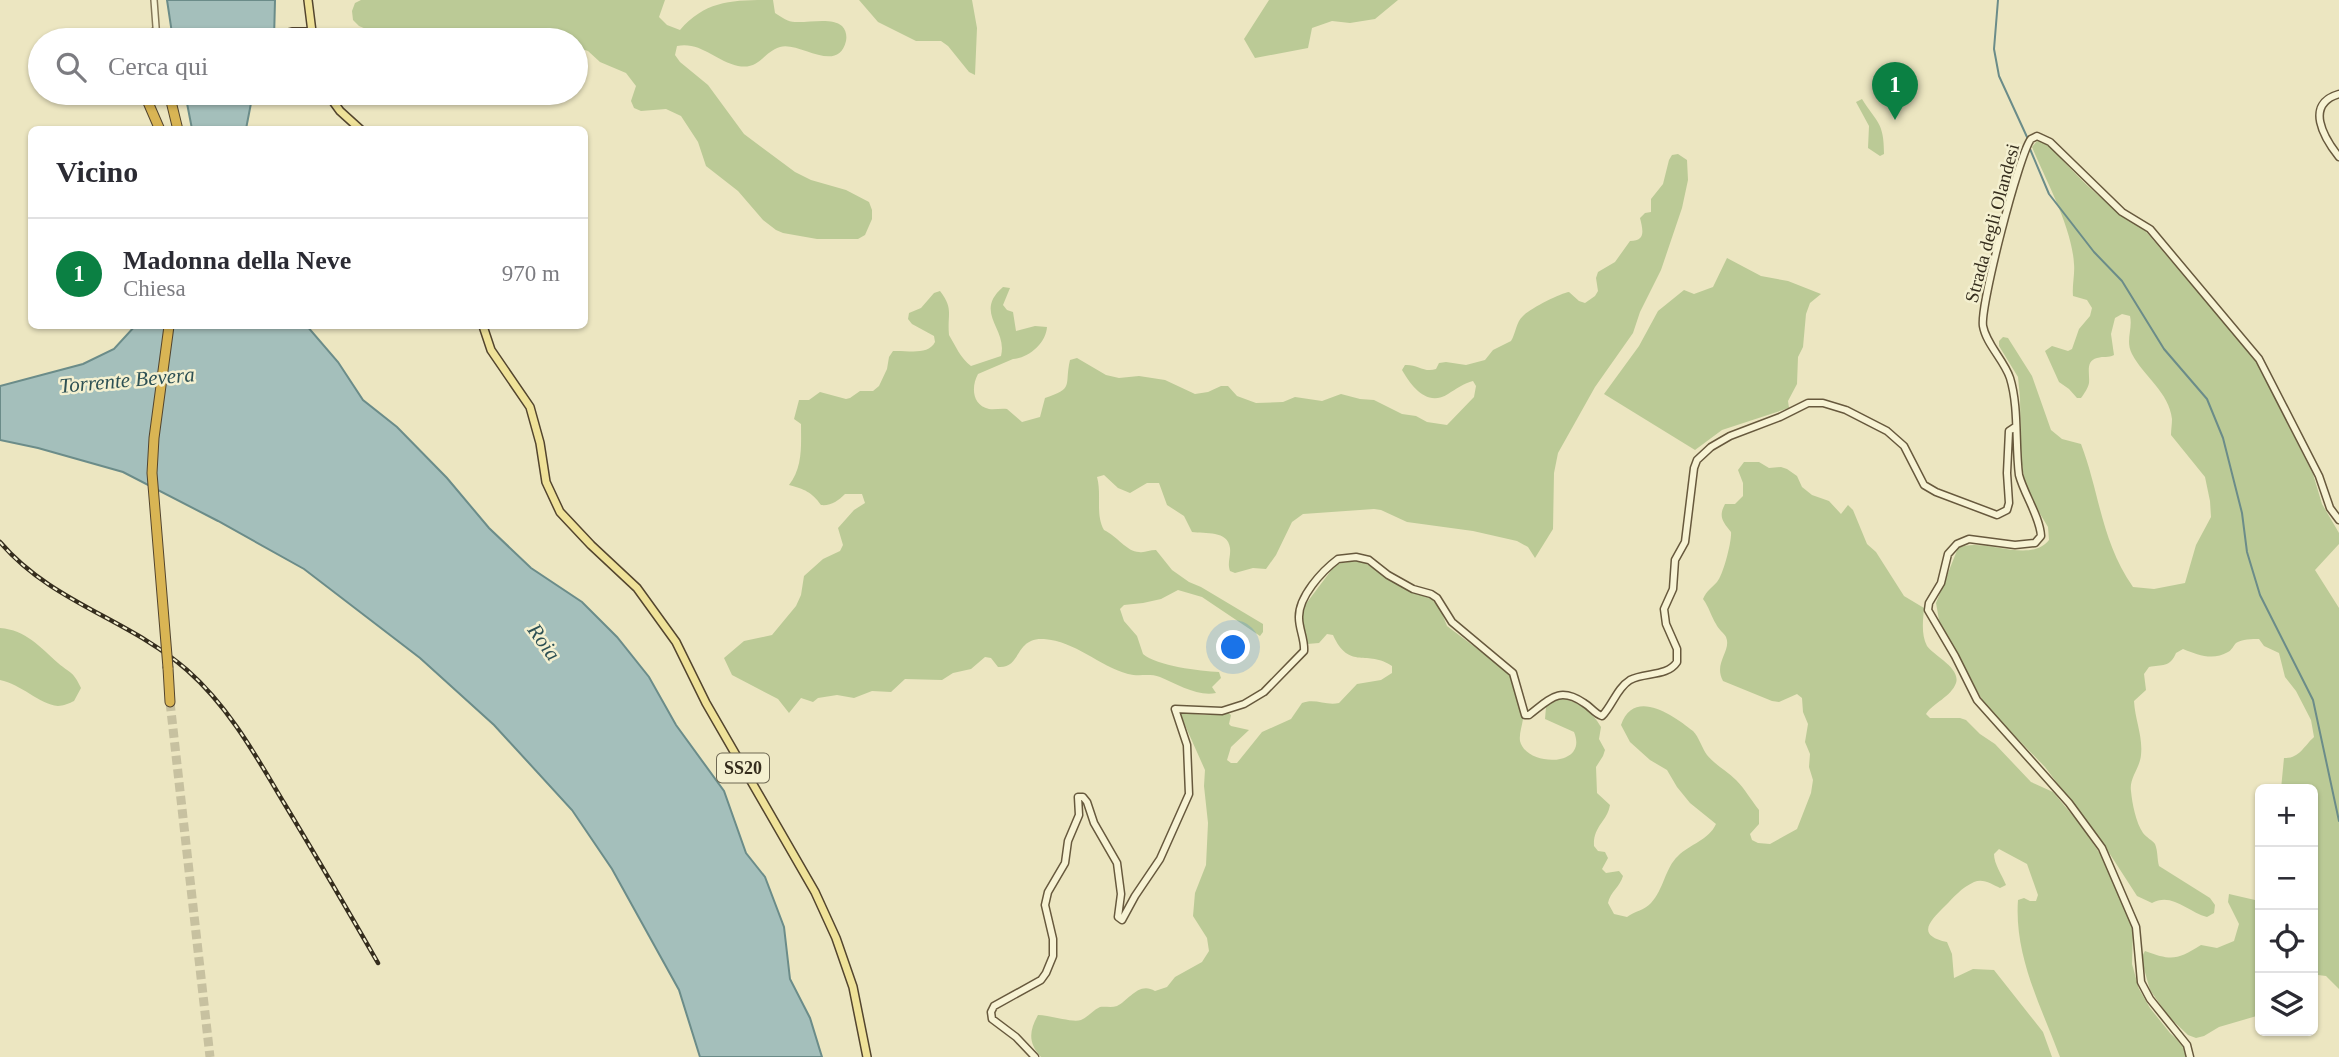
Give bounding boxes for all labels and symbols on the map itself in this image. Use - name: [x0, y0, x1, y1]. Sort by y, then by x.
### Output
- pin: 1: [1872, 62, 1918, 120]
- street label: Strada degli Olandesi: [1961, 141, 2023, 305]
- water label: Torrente Bevera: [58, 362, 196, 398]
- water label: Roia: [522, 618, 565, 665]
- your location: [1216, 630, 1250, 664]
- road number: SS20: [717, 754, 769, 782]

